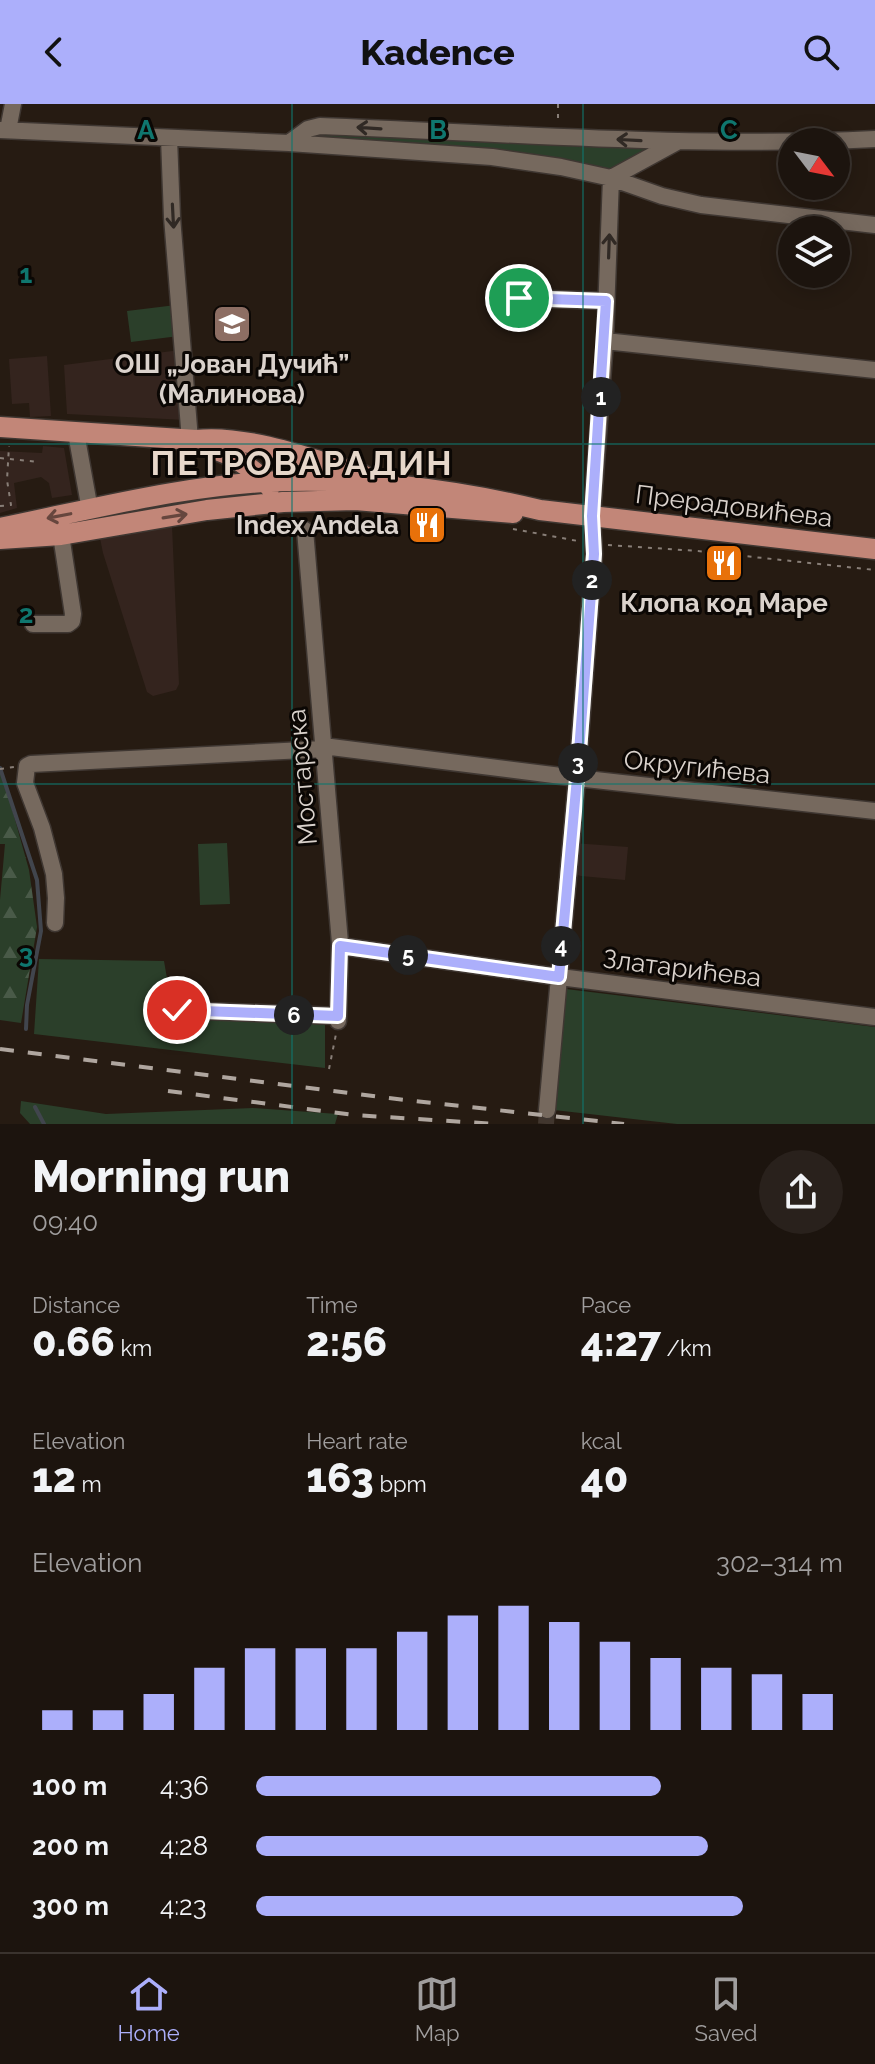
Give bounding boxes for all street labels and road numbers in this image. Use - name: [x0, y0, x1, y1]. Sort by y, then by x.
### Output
- street label: Прерадовићева: [634, 479, 834, 533]
- street label: Мостарска: [281, 708, 323, 846]
- street label: Округићева: [622, 744, 772, 790]
- street label: Златарићева: [601, 943, 763, 993]

